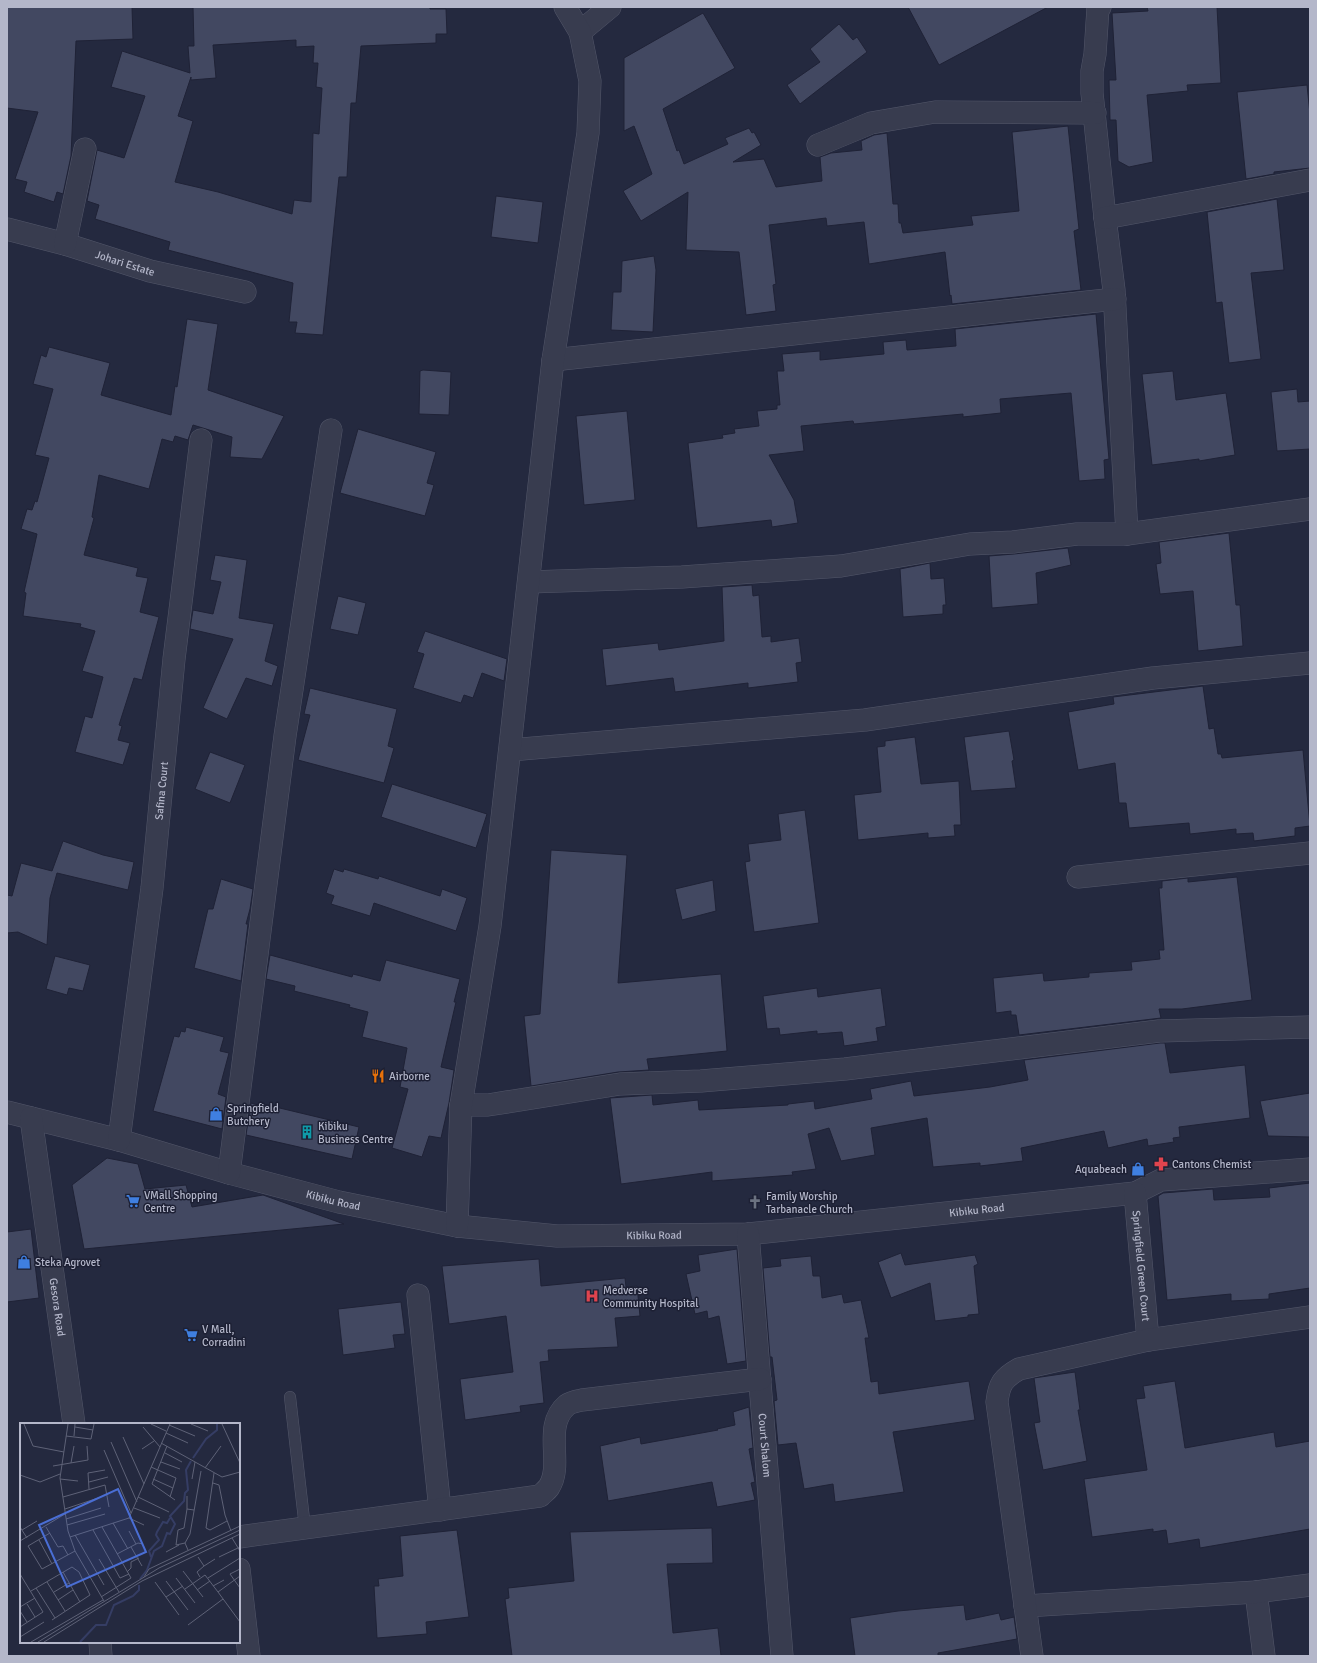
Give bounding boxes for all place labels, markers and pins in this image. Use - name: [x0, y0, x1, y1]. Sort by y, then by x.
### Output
- restaurant icon: Airborne: [370, 1068, 386, 1084]
- place label: Airborne: [389, 1070, 430, 1083]
- place label: Springfield Butchery: [227, 1102, 279, 1128]
- shop icon: Springfield Butchery: [208, 1106, 224, 1122]
- place label: Kibiku Business Centre: [318, 1120, 393, 1146]
- building icon: Kibiku Business Centre: [299, 1124, 315, 1140]
- pharmacy icon: Cantons Chemist: [1153, 1156, 1169, 1172]
- place label: Cantons Chemist: [1172, 1158, 1252, 1171]
- shop icon: Aquabeach: [1130, 1161, 1146, 1177]
- place label: Aquabeach: [1075, 1163, 1127, 1176]
- place label: VMall Shopping Centre: [144, 1189, 218, 1215]
- place label: Family Worship Tarbanacle Church: [766, 1190, 853, 1216]
- supermarket icon: VMall Shopping Centre: [125, 1193, 141, 1209]
- church icon: Family Worship Tarbanacle Church: [747, 1194, 763, 1210]
- shop icon: Steka Agrovet: [16, 1254, 32, 1270]
- place label: Steka Agrovet: [35, 1256, 100, 1269]
- place label: Medverse Community Hospital: [603, 1284, 699, 1310]
- hospital icon: Medverse Community Hospital: [584, 1288, 600, 1304]
- place label: V Mall, Corradini: [202, 1323, 246, 1349]
- supermarket icon: V Mall, Corradini: [183, 1327, 199, 1343]

